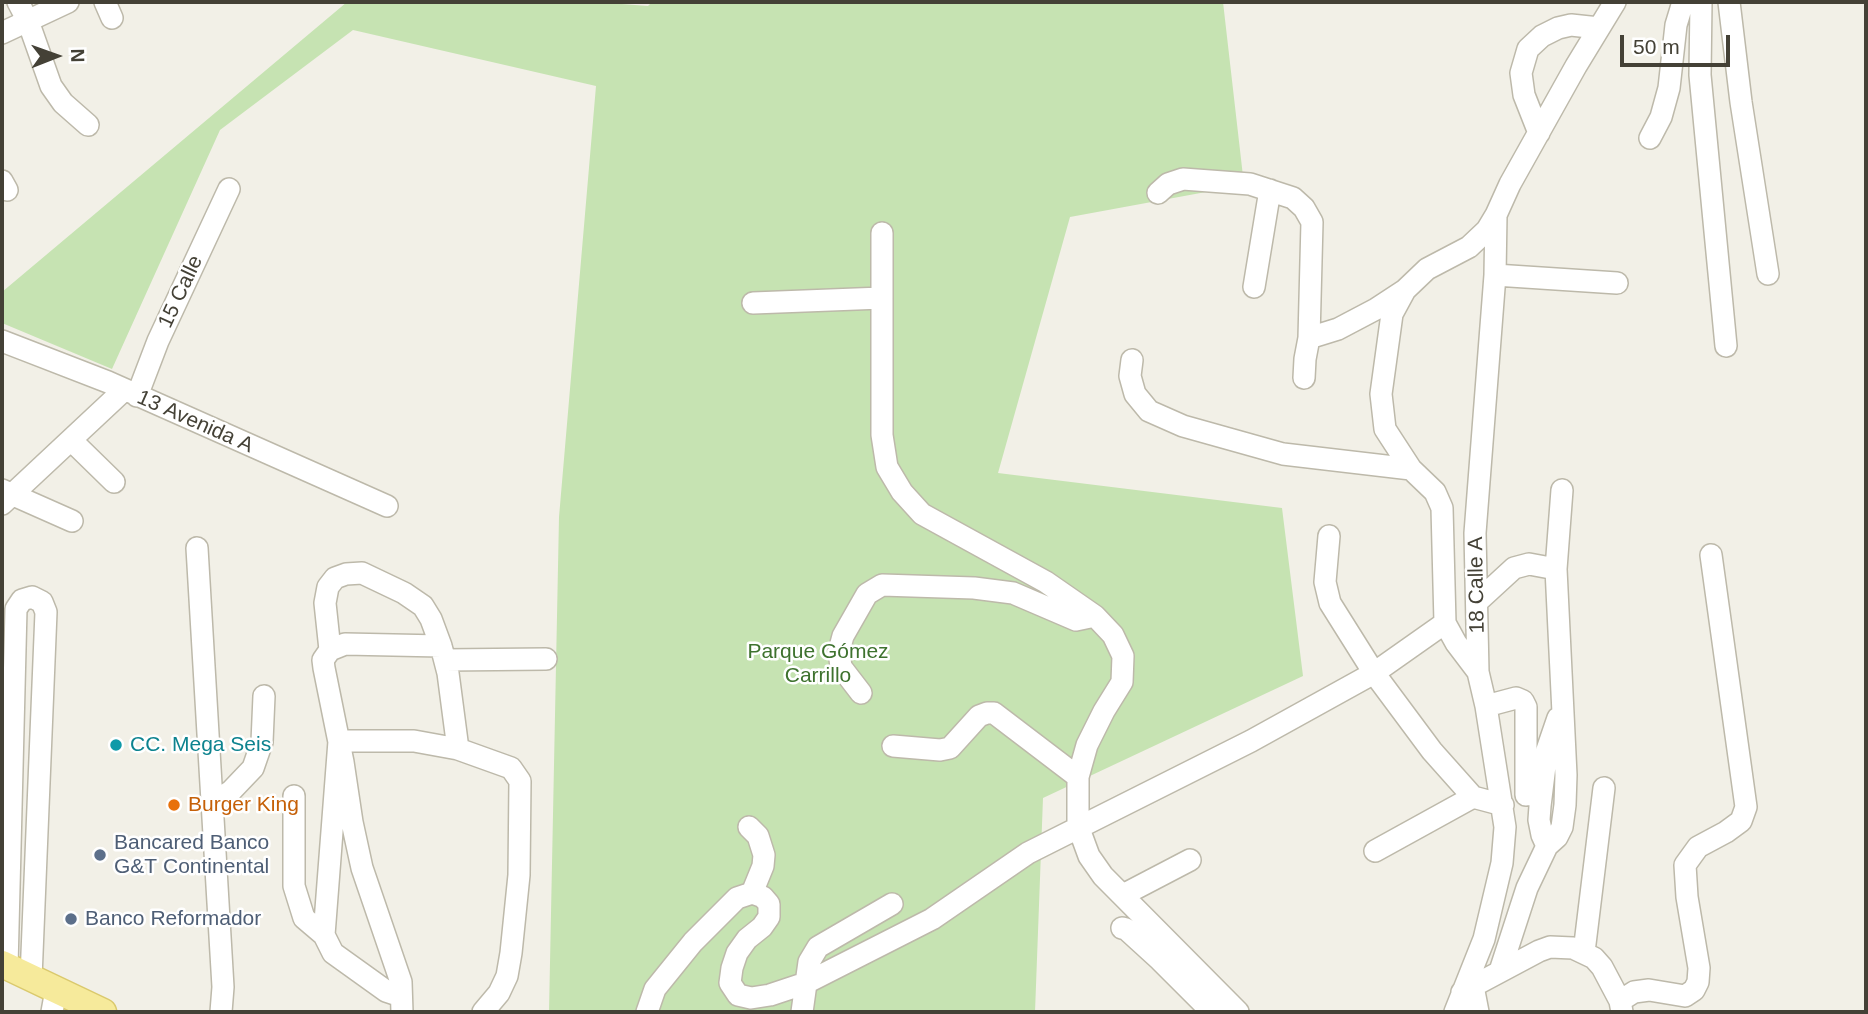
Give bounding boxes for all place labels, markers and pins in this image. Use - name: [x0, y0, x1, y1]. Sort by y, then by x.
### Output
- place label: CC. Mega Seis: [130, 732, 271, 758]
- marker: CC. Mega Seis: [108, 737, 124, 753]
- place label: Burger King: [188, 792, 299, 818]
- marker: Burger King: [166, 797, 182, 813]
- place label: Bancared Banco G&T Continental: [114, 830, 269, 880]
- marker: Bancared Banco G&T Continental: [92, 847, 108, 863]
- place label: Banco Reformador: [85, 906, 261, 932]
- marker: Banco Reformador: [63, 911, 79, 927]

